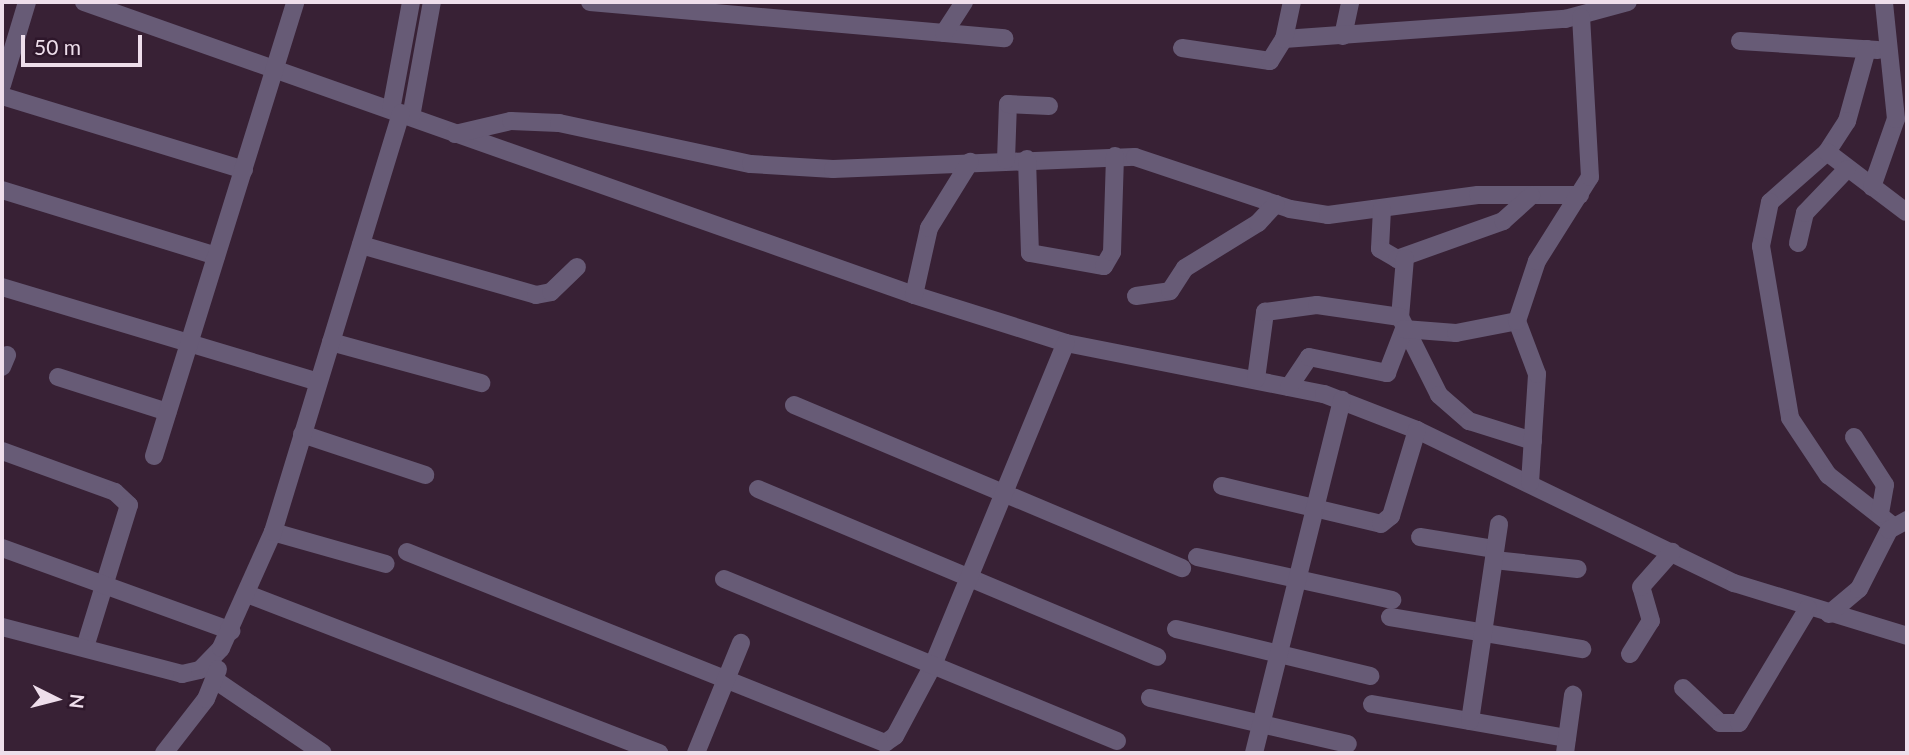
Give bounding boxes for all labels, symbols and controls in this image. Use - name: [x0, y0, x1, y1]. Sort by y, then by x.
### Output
- scale bar: [24, 21, 145, 65]
- text: 50 m: [34, 34, 81, 59]
- north arrow: [21, 664, 91, 734]
- text: N: [65, 693, 90, 710]

